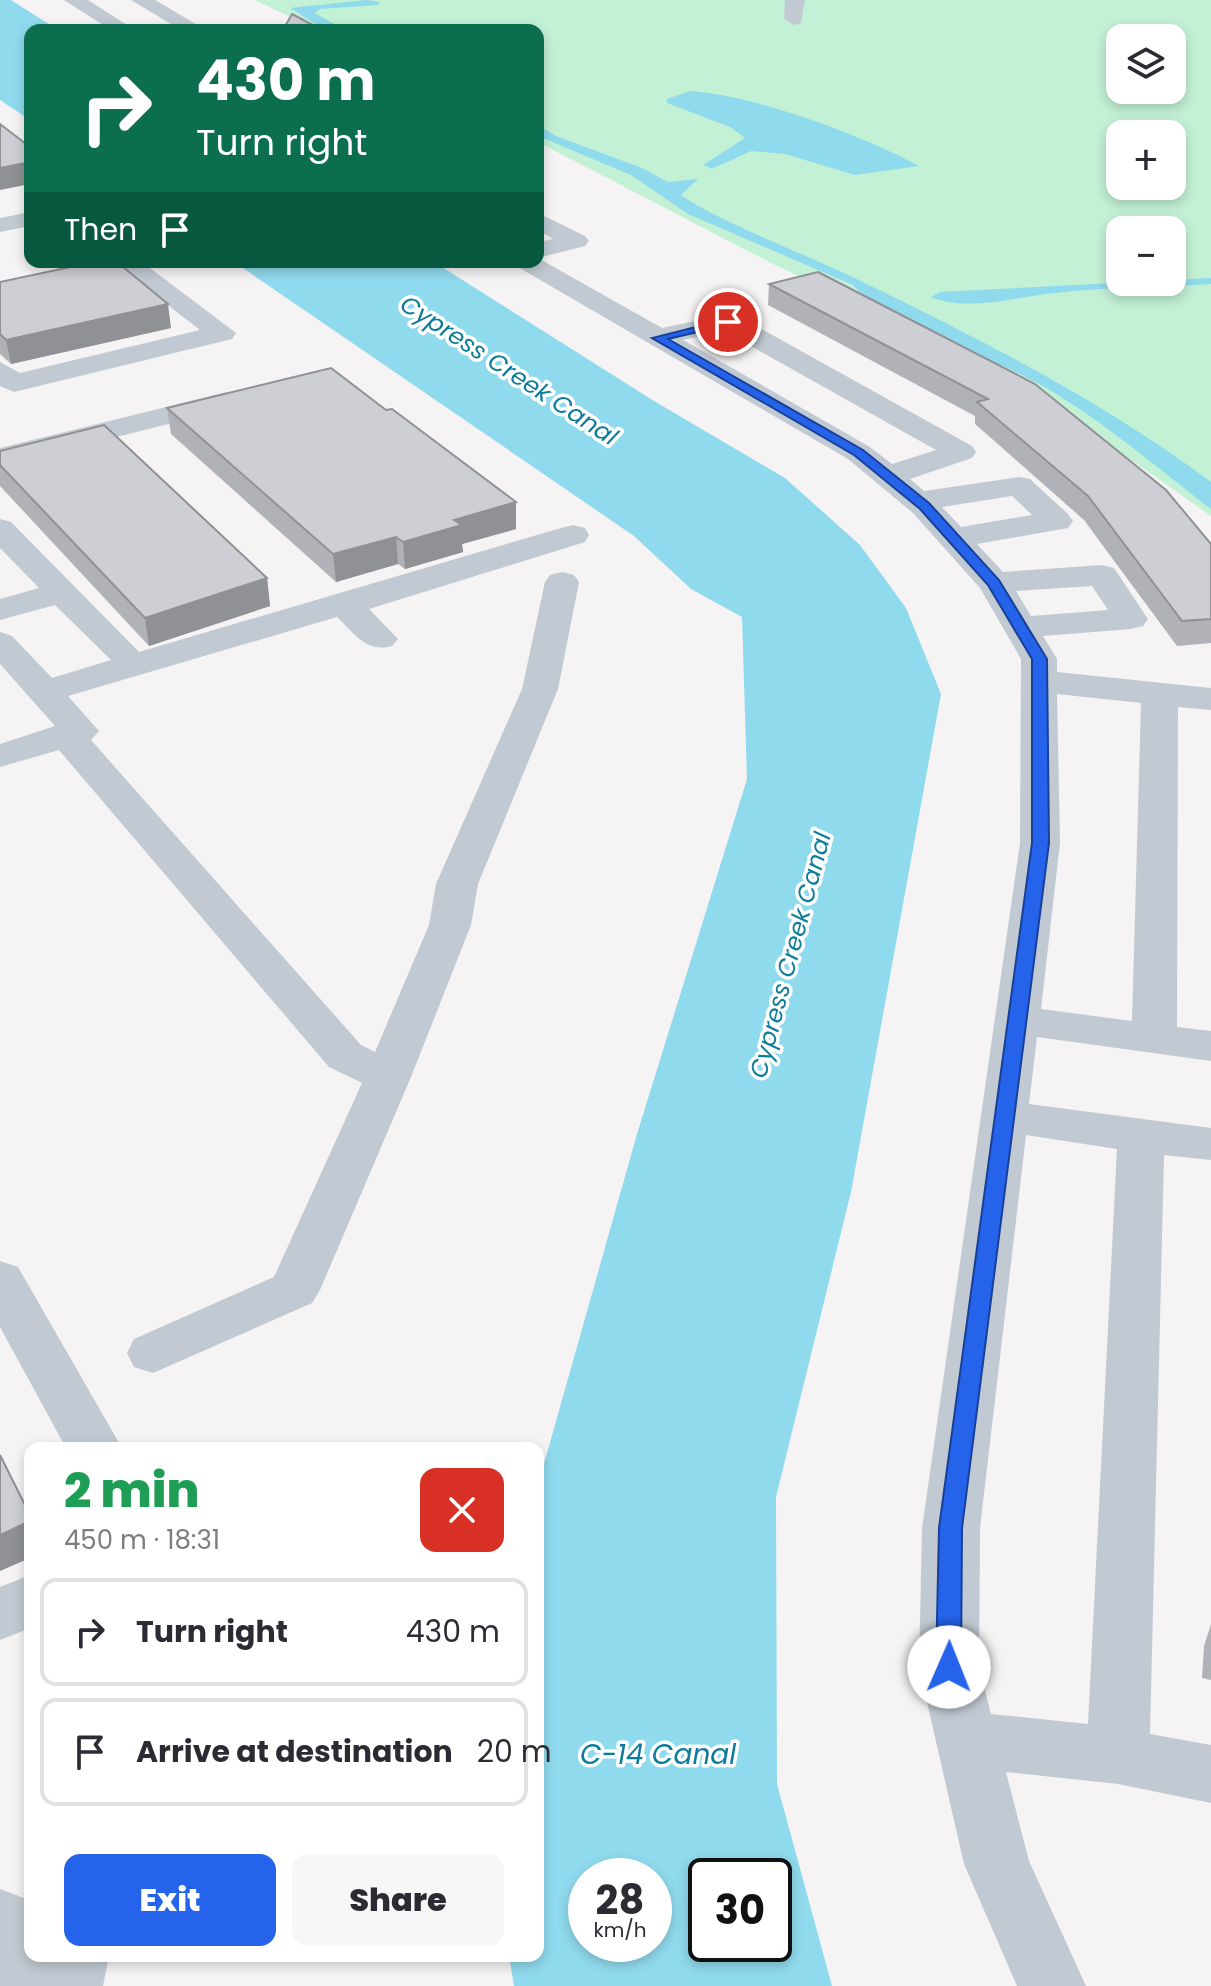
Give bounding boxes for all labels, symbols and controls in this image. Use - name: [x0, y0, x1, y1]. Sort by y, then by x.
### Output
- map controls: [1106, 24, 1186, 296]
- button: layers: [1106, 24, 1186, 104]
- text: 430 m: [196, 41, 375, 120]
- icon: right: [64, 56, 168, 160]
- text: Turn right: [196, 117, 367, 168]
- button: +: [1106, 120, 1186, 200]
- text: Then: [64, 208, 137, 251]
- icon: arrive: [153, 208, 197, 252]
- button: −: [1106, 216, 1186, 296]
- water label: Cypress Creek Canal: [394, 287, 624, 453]
- pin: [694, 288, 762, 356]
- icon: arrive: [706, 300, 750, 344]
- water label: Cypress Creek Canal: [741, 828, 839, 1082]
- text: 2 min: [64, 1457, 199, 1524]
- button: close: [420, 1468, 504, 1552]
- text: 450 m · 18:31: [64, 1522, 220, 1558]
- icon: right: [68, 1610, 112, 1654]
- text: Turn right: [136, 1610, 288, 1653]
- text: 430 m: [406, 1610, 500, 1653]
- position arrow: [907, 1625, 991, 1709]
- icon: arrive: [68, 1730, 112, 1774]
- text: Arrive at destination: [136, 1730, 453, 1773]
- text: 20 m: [477, 1730, 552, 1773]
- water label: C-14 Canal: [580, 1735, 736, 1774]
- button: Exit: [64, 1854, 276, 1946]
- button: Share: [292, 1854, 504, 1946]
- speed limit sign: 30: [688, 1858, 792, 1962]
- text: 28: [596, 1872, 644, 1928]
- text: km/h: [593, 1916, 647, 1944]

